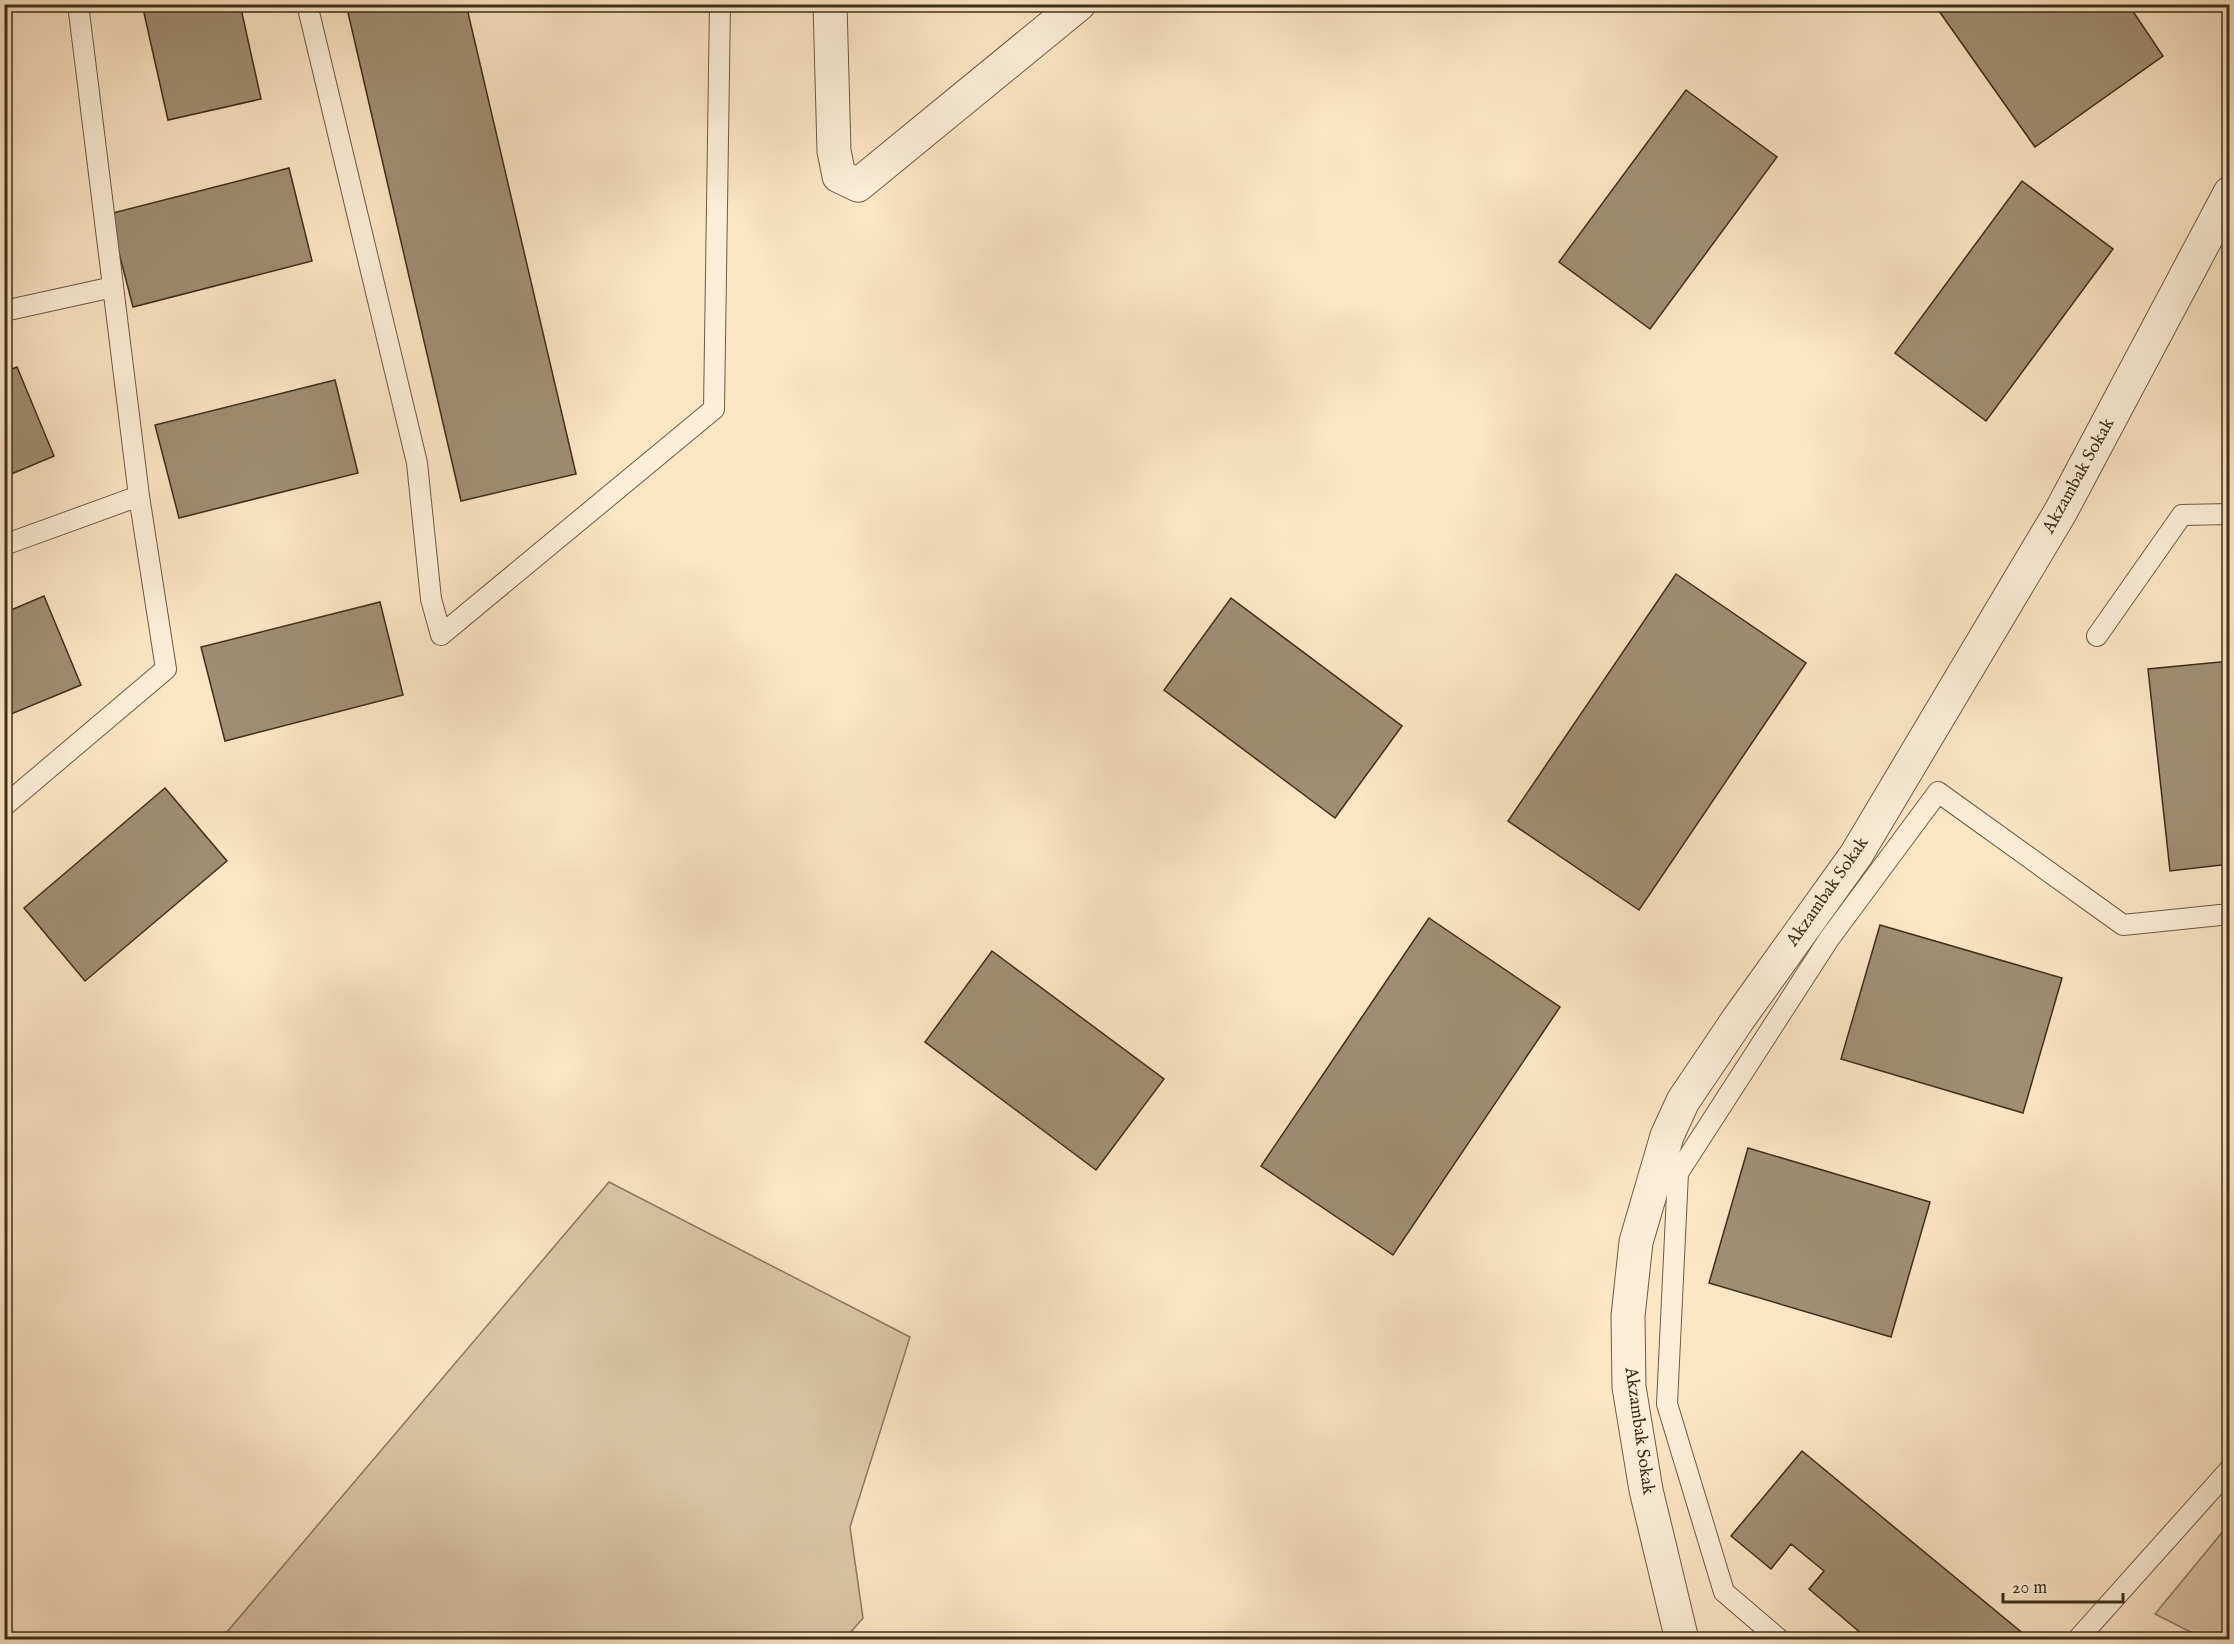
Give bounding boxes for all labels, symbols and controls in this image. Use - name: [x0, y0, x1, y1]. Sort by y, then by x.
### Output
- street label: Akzambak Sokak: [2037, 414, 2120, 539]
- street label: Akzambak Sokak: [1781, 832, 1875, 952]
- street label: Akzambak Sokak: [1619, 1365, 1659, 1497]
- scale bar: [2003, 1566, 2123, 1604]
- text: 20 m: [2012, 1577, 2047, 1600]

